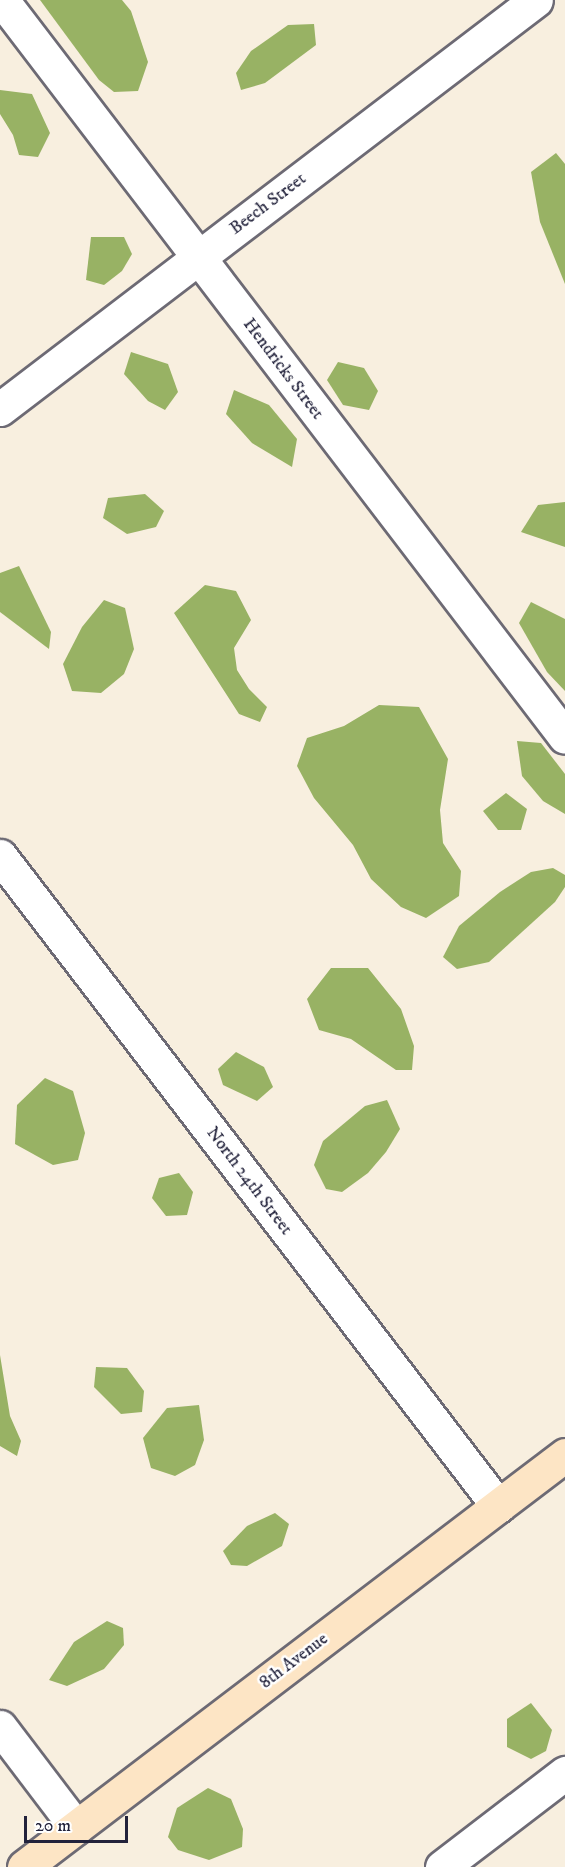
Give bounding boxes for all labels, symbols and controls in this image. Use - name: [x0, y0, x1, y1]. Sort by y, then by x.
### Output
- street label: Beech Street: [226, 168, 310, 240]
- street label: Hendricks Street: [238, 314, 328, 424]
- street label: North 24th Street: [201, 1123, 297, 1239]
- street label: 8th Avenue: [256, 1628, 332, 1694]
- scale bar: [27, 1804, 130, 1842]
- text: 20 m: [35, 1815, 71, 1837]

